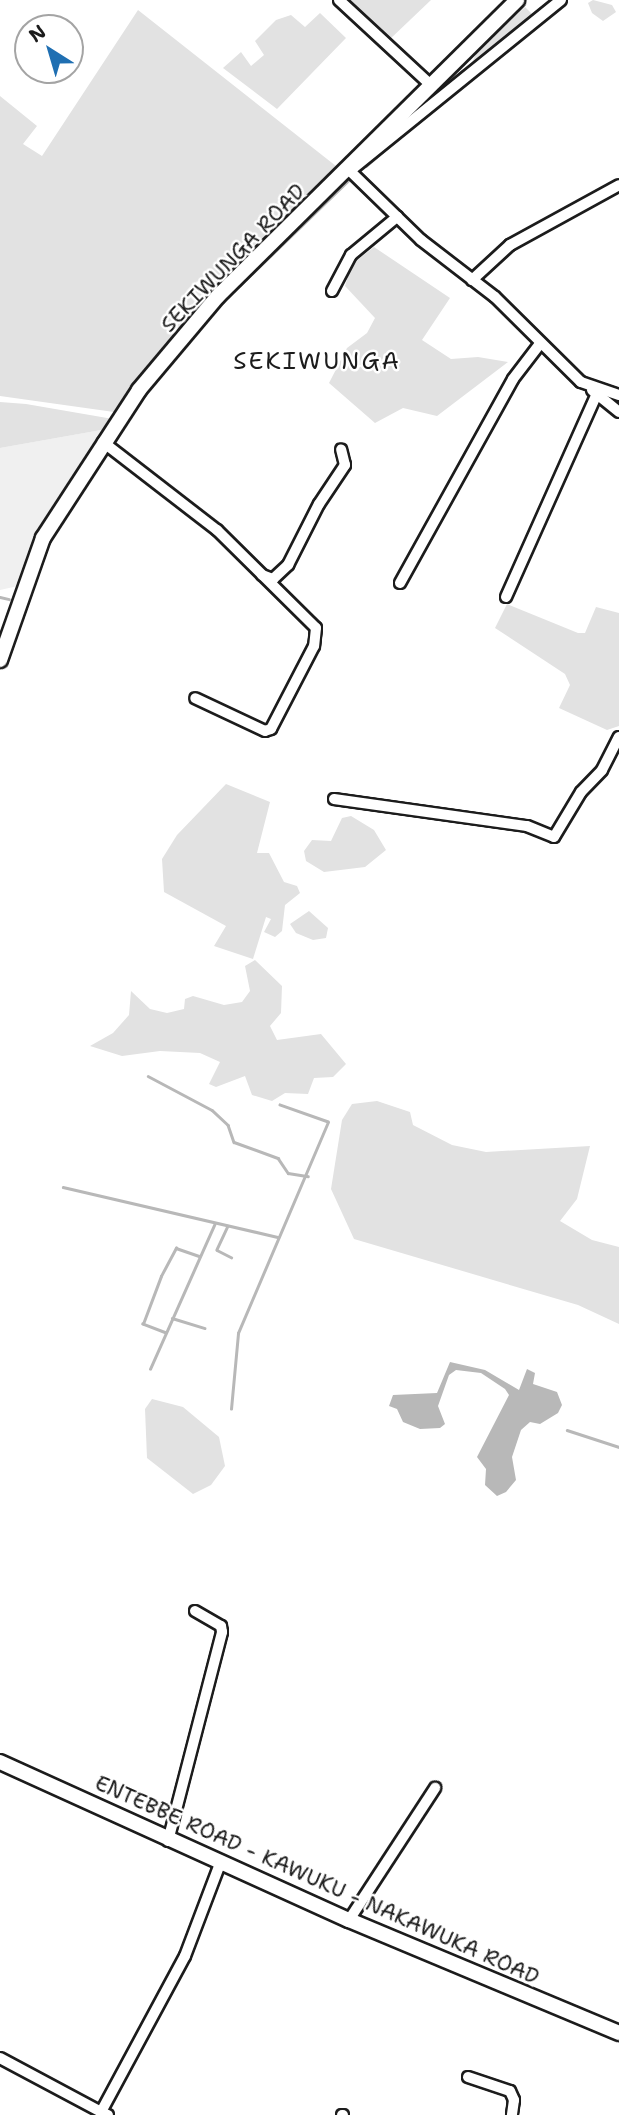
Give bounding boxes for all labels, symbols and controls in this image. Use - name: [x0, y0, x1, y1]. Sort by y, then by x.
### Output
- north arrow: [14, 14, 84, 84]
- text: N: [24, 19, 51, 48]
- street label: SEKIWUNGA ROAD: [156, 179, 310, 337]
- district label: SEKIWUNGA: [234, 348, 400, 376]
- street label: ENTEBBE ROAD - KAWUKU - NAKAWUKA ROAD: [91, 1770, 543, 1990]

